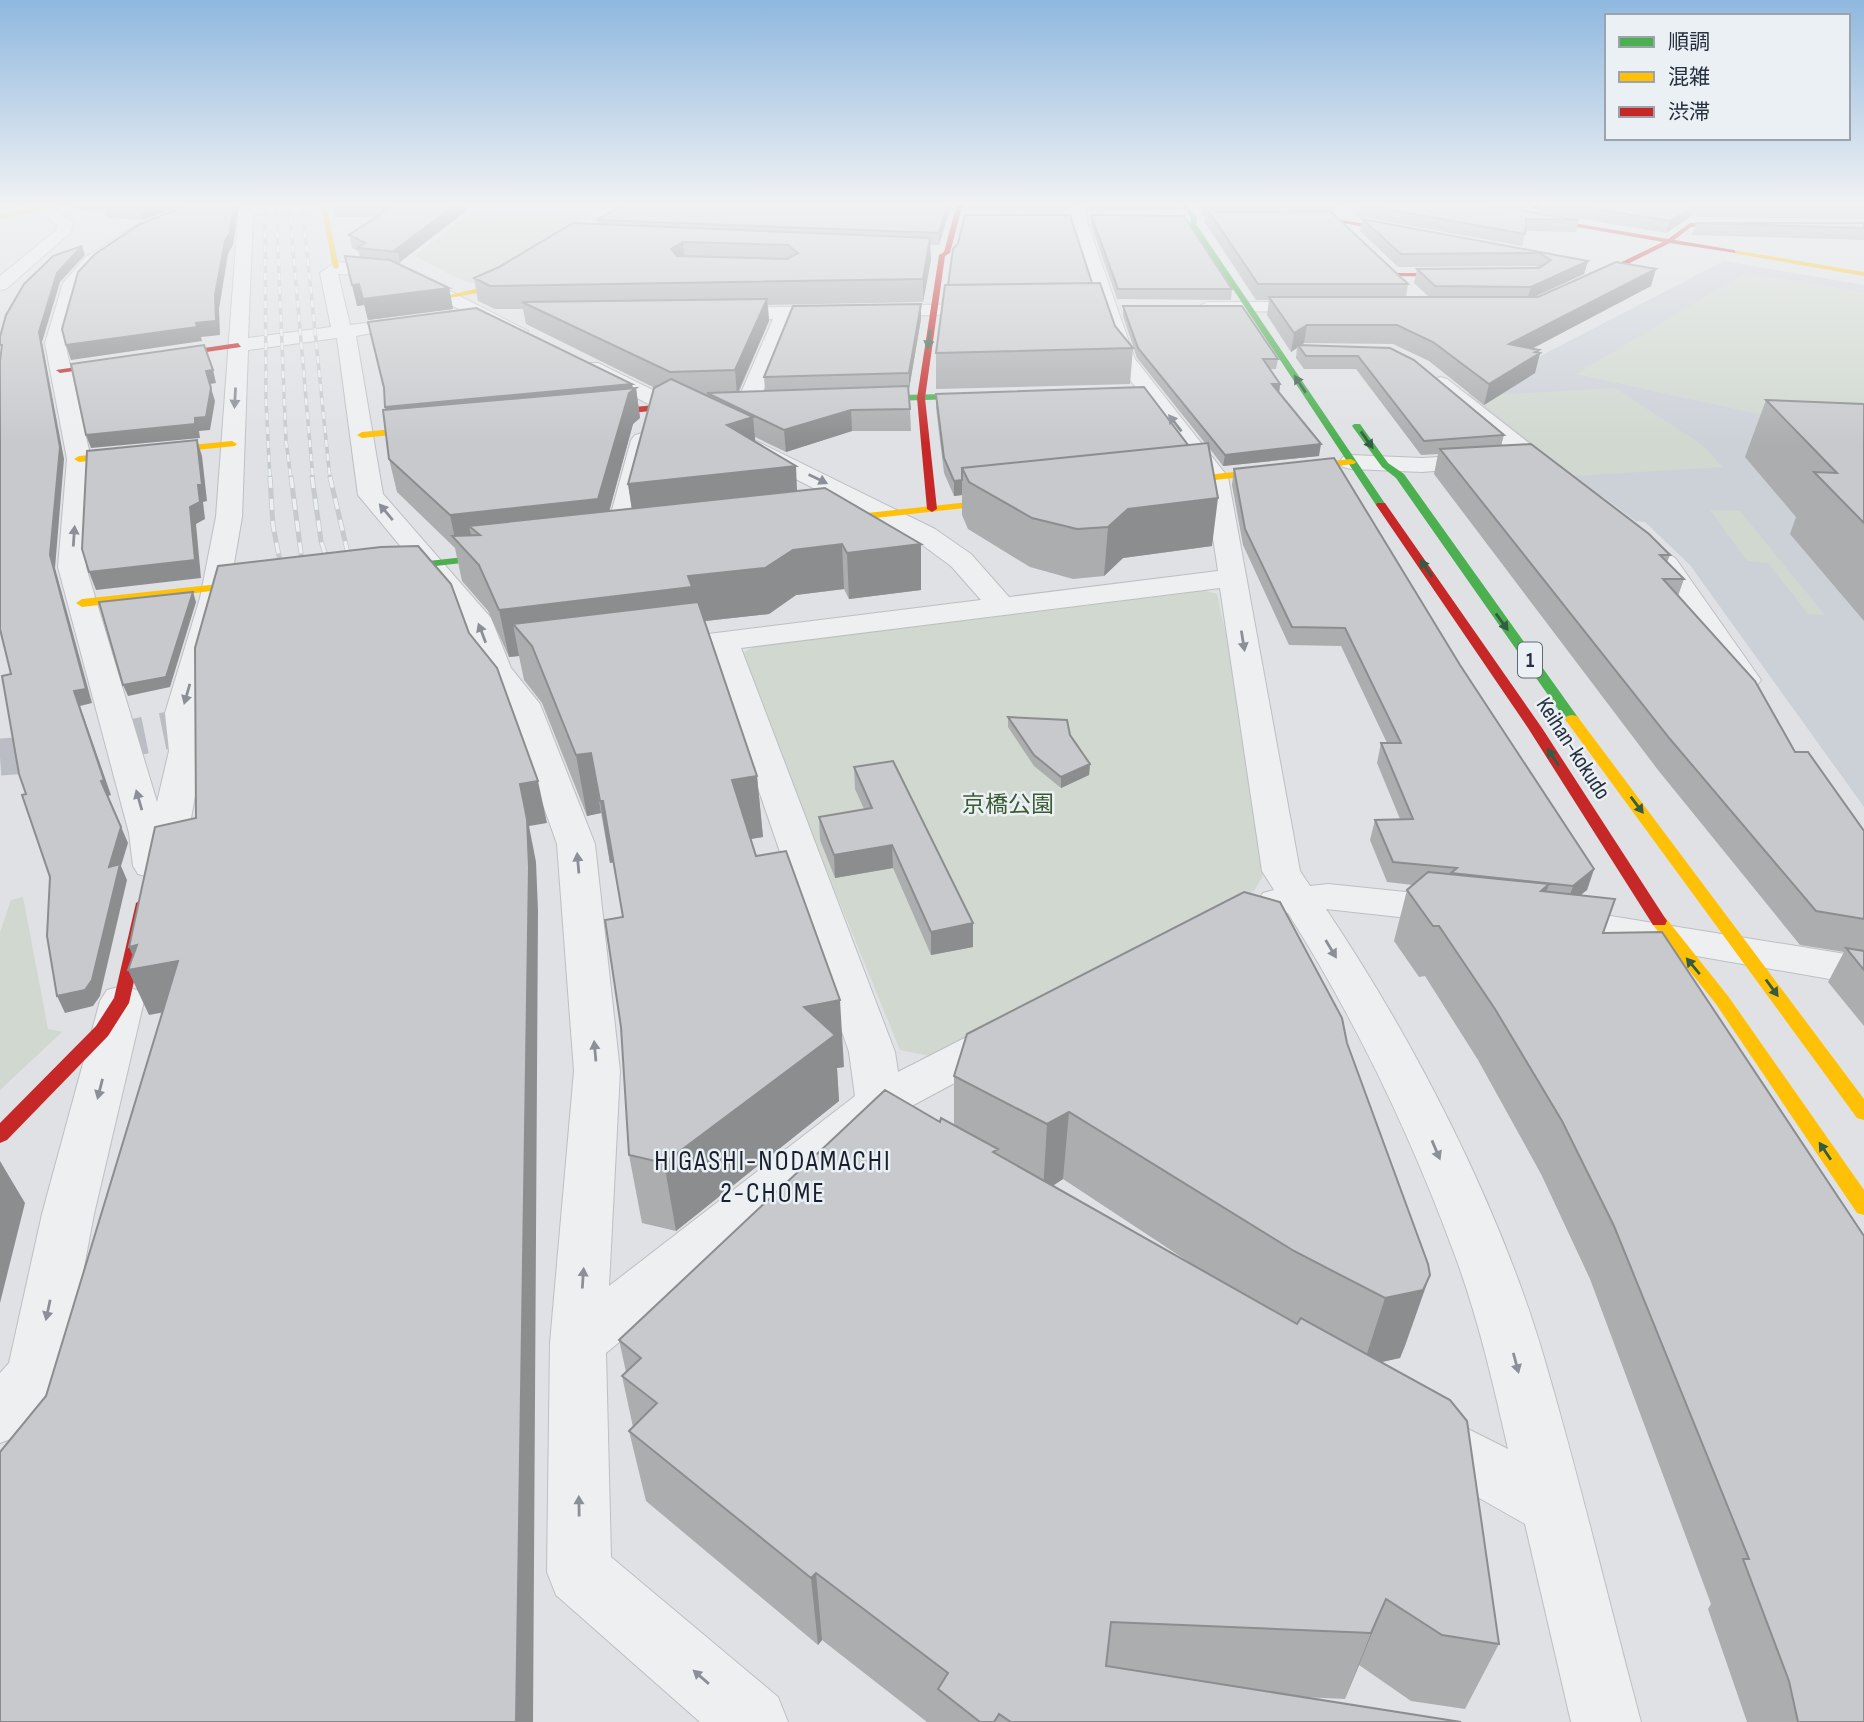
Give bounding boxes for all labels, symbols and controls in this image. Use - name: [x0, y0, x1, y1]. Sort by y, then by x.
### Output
- legend: [1605, 14, 1850, 140]
- text: 順調: [1668, 30, 1710, 55]
- text: 混雑: [1668, 65, 1710, 90]
- text: 渋滞: [1668, 100, 1710, 125]
- one-way arrow: [924, 328, 935, 350]
- one-way arrow: [1294, 375, 1307, 394]
- one-way arrow: [229, 387, 240, 409]
- one-way arrow: [1168, 414, 1182, 432]
- one-way arrow: [1360, 431, 1374, 449]
- one-way arrow: [808, 474, 828, 485]
- one-way arrow: [379, 504, 394, 521]
- one-way arrow: [68, 525, 79, 547]
- one-way arrow: [1420, 558, 1433, 578]
- one-way arrow: [1495, 613, 1509, 631]
- one-way arrow: [476, 623, 487, 644]
- one-way arrow: [1238, 630, 1249, 652]
- road number: 1: [1518, 642, 1542, 678]
- one-way arrow: [182, 683, 192, 704]
- street label: Keihan-kokudo: [1530, 692, 1617, 805]
- one-way arrow: [1547, 747, 1560, 767]
- one-way arrow: [133, 789, 143, 810]
- park label: 京橋公園: [962, 791, 1054, 819]
- one-way arrow: [1629, 796, 1643, 814]
- one-way arrow: [572, 852, 583, 874]
- one-way arrow: [1324, 939, 1336, 959]
- one-way arrow: [1686, 958, 1701, 975]
- one-way arrow: [1765, 979, 1779, 997]
- one-way arrow: [589, 1040, 600, 1062]
- one-way arrow: [94, 1078, 105, 1100]
- one-way arrow: [1431, 1140, 1442, 1161]
- one-way arrow: [1818, 1142, 1832, 1160]
- district label: HIGASHI-NODAMACHI 2-CHOME: [654, 1145, 892, 1210]
- one-way arrow: [577, 1267, 588, 1289]
- one-way arrow: [43, 1299, 54, 1321]
- one-way arrow: [1511, 1352, 1522, 1374]
- one-way arrow: [573, 1494, 584, 1516]
- one-way arrow: [692, 1669, 710, 1685]

